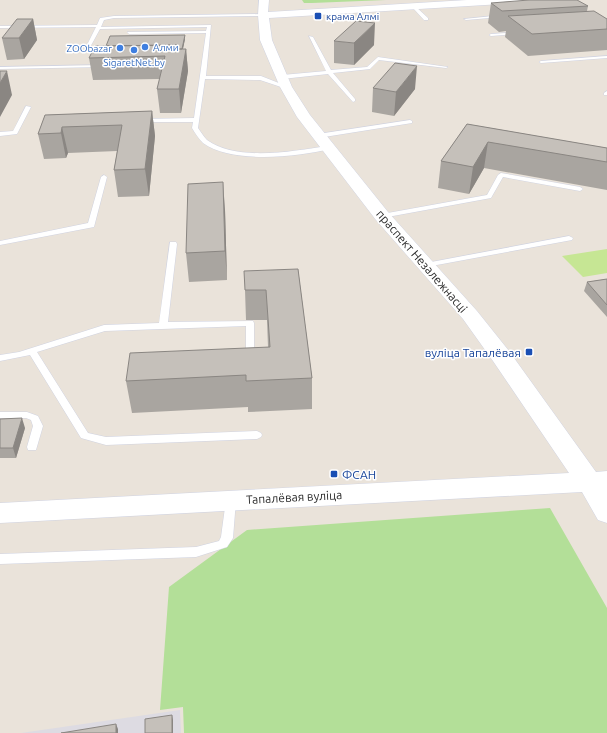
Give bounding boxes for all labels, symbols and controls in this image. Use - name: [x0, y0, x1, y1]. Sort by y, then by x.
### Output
- marker: крама Алмі: [313, 11, 323, 21]
- place label: крама Алмі: [326, 11, 379, 22]
- marker: Алми: [140, 42, 150, 52]
- place label: Алми: [153, 42, 179, 53]
- place label: ZOObazar: [66, 43, 112, 54]
- marker: ZOObazar: [115, 43, 125, 53]
- marker: SigaretNet.by: [129, 45, 139, 55]
- place label: SigaretNet.by: [103, 57, 165, 68]
- street label: праспект Незалежнасці: [374, 207, 470, 315]
- place label: вуліца Тапалёвая: [425, 346, 521, 359]
- marker: вуліца Тапалёвая: [524, 347, 534, 357]
- place label: ФСАН: [342, 468, 376, 481]
- marker: ФСАН: [329, 469, 339, 479]
- street label: Тапалёвая вуліца: [246, 488, 342, 506]

